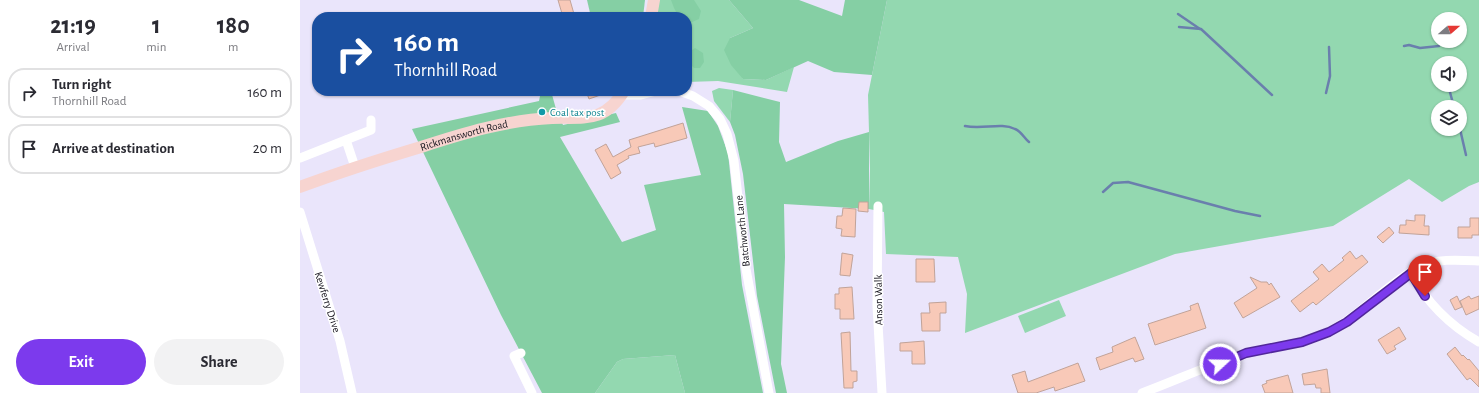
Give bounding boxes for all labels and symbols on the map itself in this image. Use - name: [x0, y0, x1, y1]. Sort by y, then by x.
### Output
- north arrow: [1431, 12, 1467, 48]
- marker: Coal tax post: [537, 107, 547, 117]
- place label: Coal tax post: [550, 107, 605, 118]
- street label: Rickmansworth Road: [419, 118, 509, 153]
- street label: Batchworth Lane: [733, 195, 752, 267]
- pin: [1408, 255, 1442, 296]
- street label: Kewferry Drive: [313, 270, 343, 334]
- street label: Anson Walk: [873, 274, 884, 325]
- position arrow: [1199, 343, 1241, 385]

